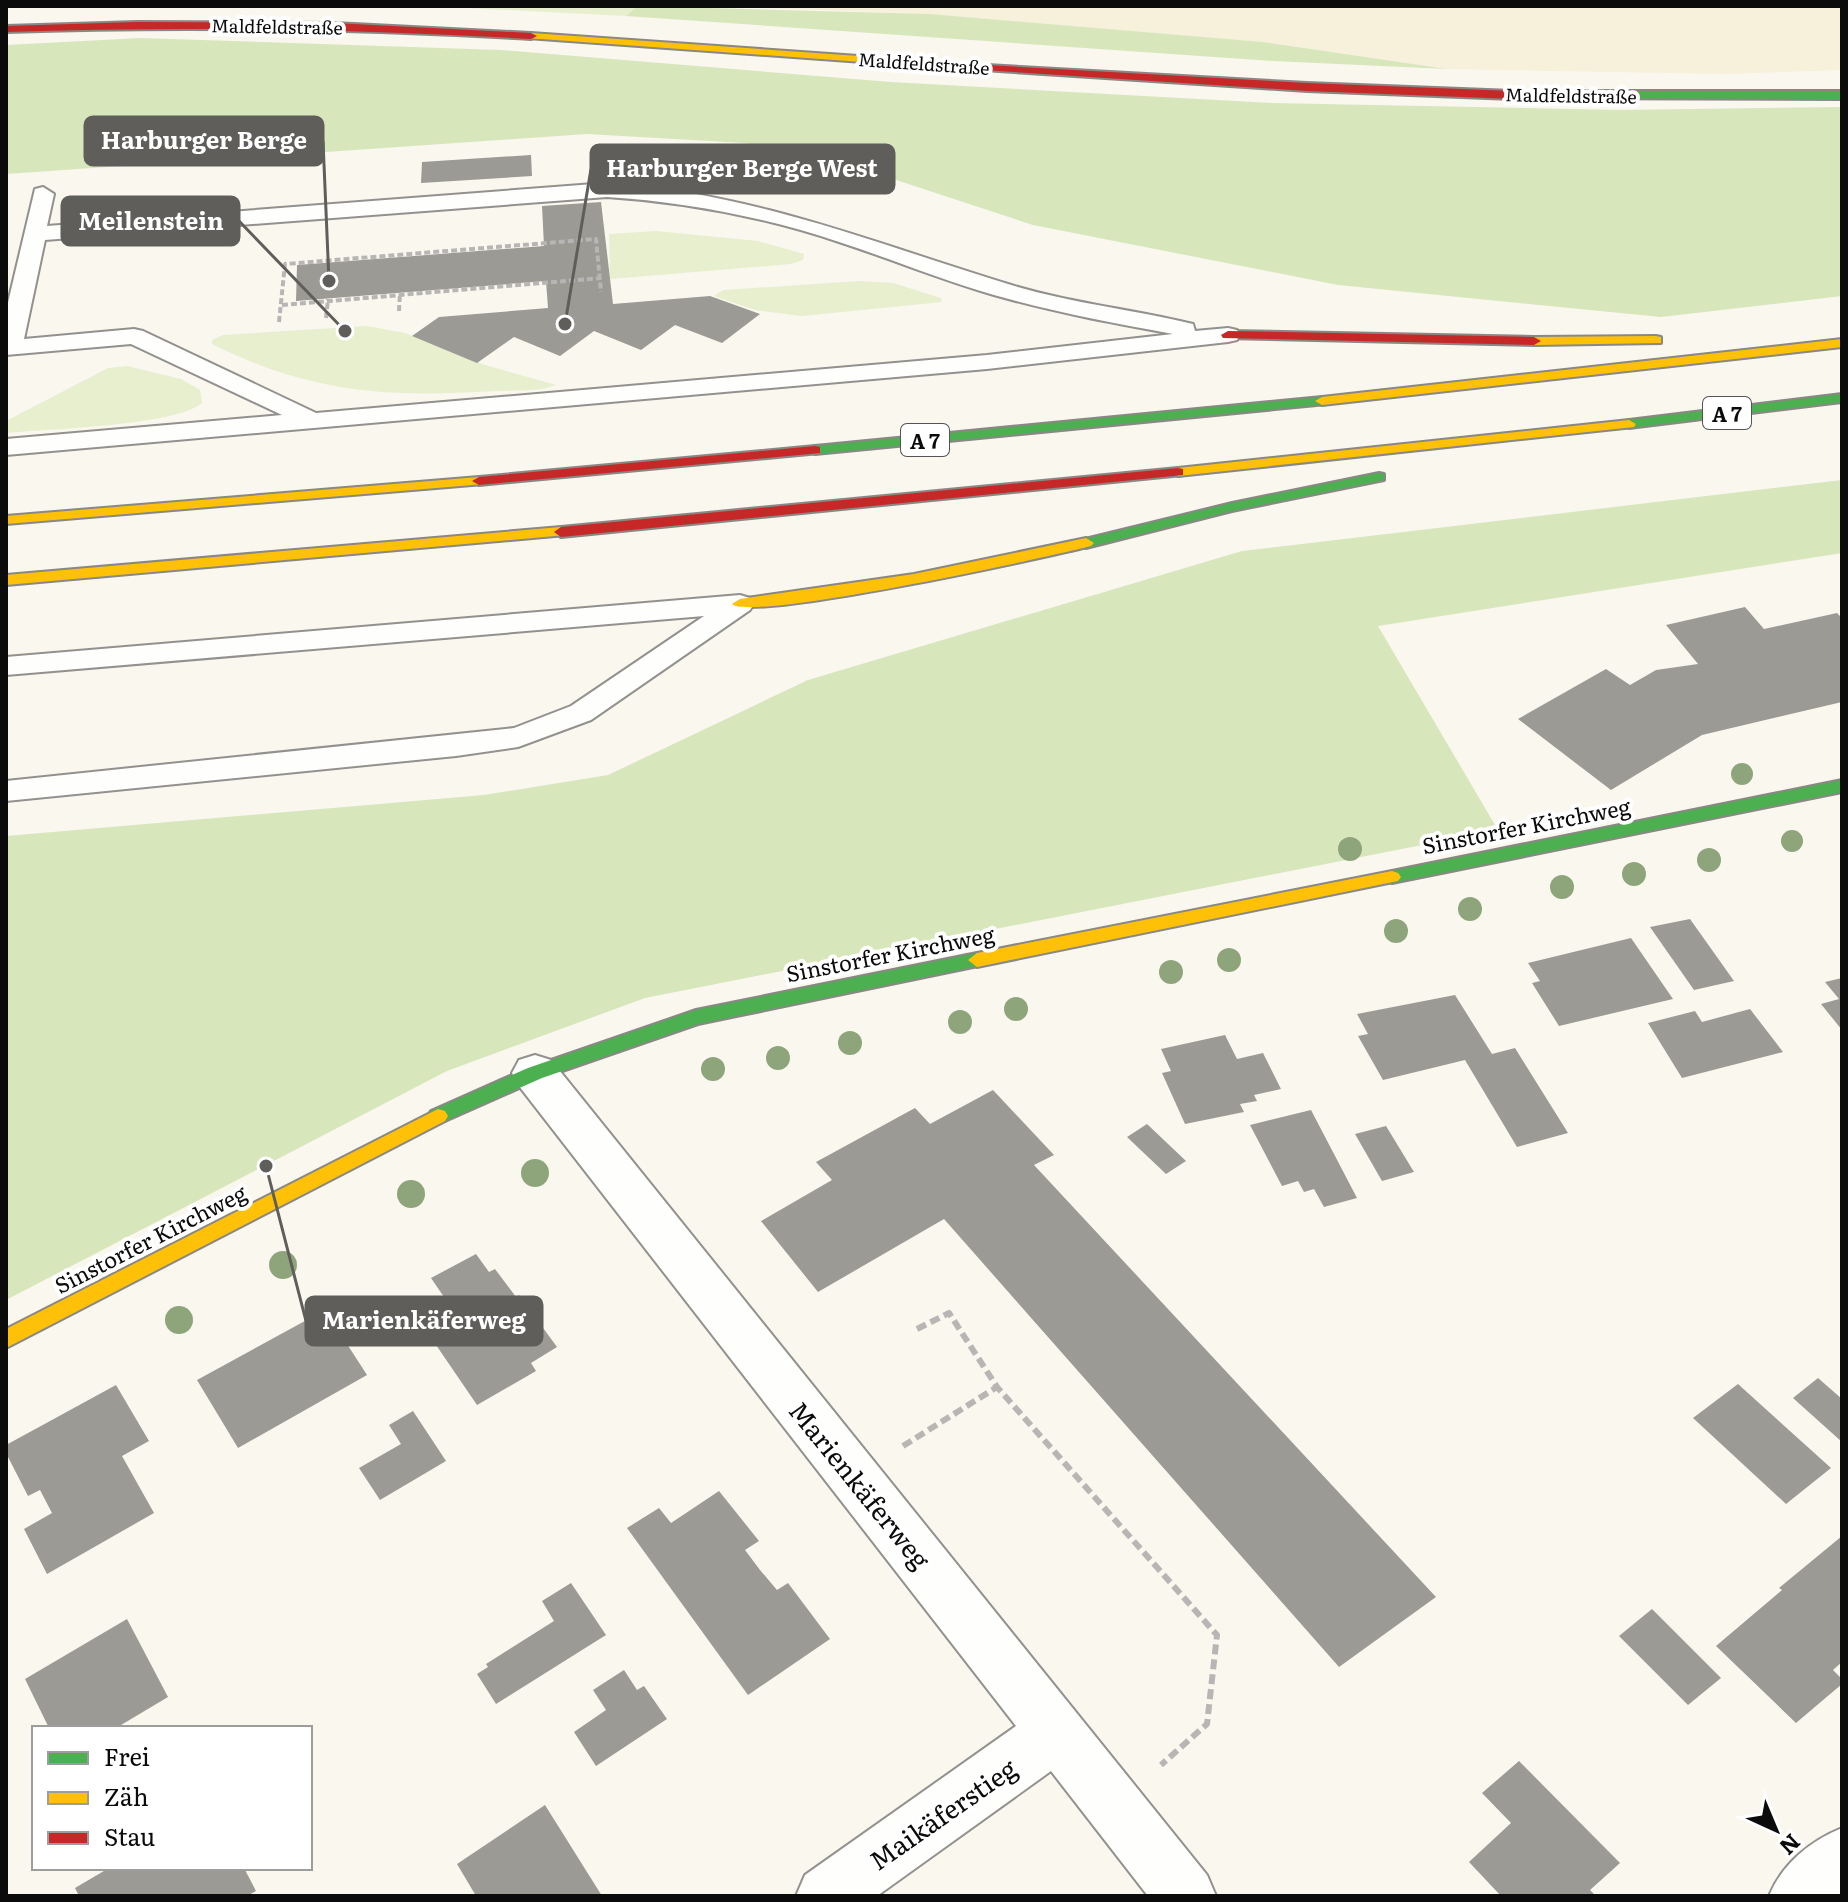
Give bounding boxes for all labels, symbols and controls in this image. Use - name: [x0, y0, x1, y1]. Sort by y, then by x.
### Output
- street label: Maldfeldstraße: [211, 11, 343, 41]
- street label: Maldfeldstraße: [857, 45, 991, 81]
- street label: Maldfeldstraße: [1505, 80, 1637, 110]
- callout: Harburger Berge: [85, 117, 323, 165]
- text: Harburger Berge: [101, 121, 307, 156]
- callout: Harburger Berge West: [591, 145, 894, 193]
- text: Harburger Berge West: [606, 149, 878, 184]
- callout: Meilenstein: [62, 197, 239, 245]
- text: Meilenstein: [78, 202, 224, 237]
- road number: A 7: [1703, 397, 1751, 429]
- road number: A 7: [901, 424, 949, 456]
- street label: Sinstorfer Kirchweg: [1419, 788, 1634, 861]
- street label: Sinstorfer Kirchweg: [783, 916, 998, 989]
- street label: Sinstorfer Kirchweg: [48, 1175, 252, 1301]
- callout: Marienkäferweg: [306, 1297, 542, 1345]
- text: Marienkäferweg: [322, 1301, 527, 1336]
- street label: Marienkäferweg: [781, 1392, 941, 1577]
- legend: [32, 1726, 312, 1870]
- text: Frei: [104, 1738, 150, 1773]
- street label: Maikäferstieg: [860, 1747, 1024, 1878]
- text: Zäh: [104, 1778, 149, 1813]
- north arrow: [1736, 1790, 1816, 1870]
- text: Stau: [104, 1818, 155, 1853]
- text: N: [1773, 1827, 1809, 1864]

